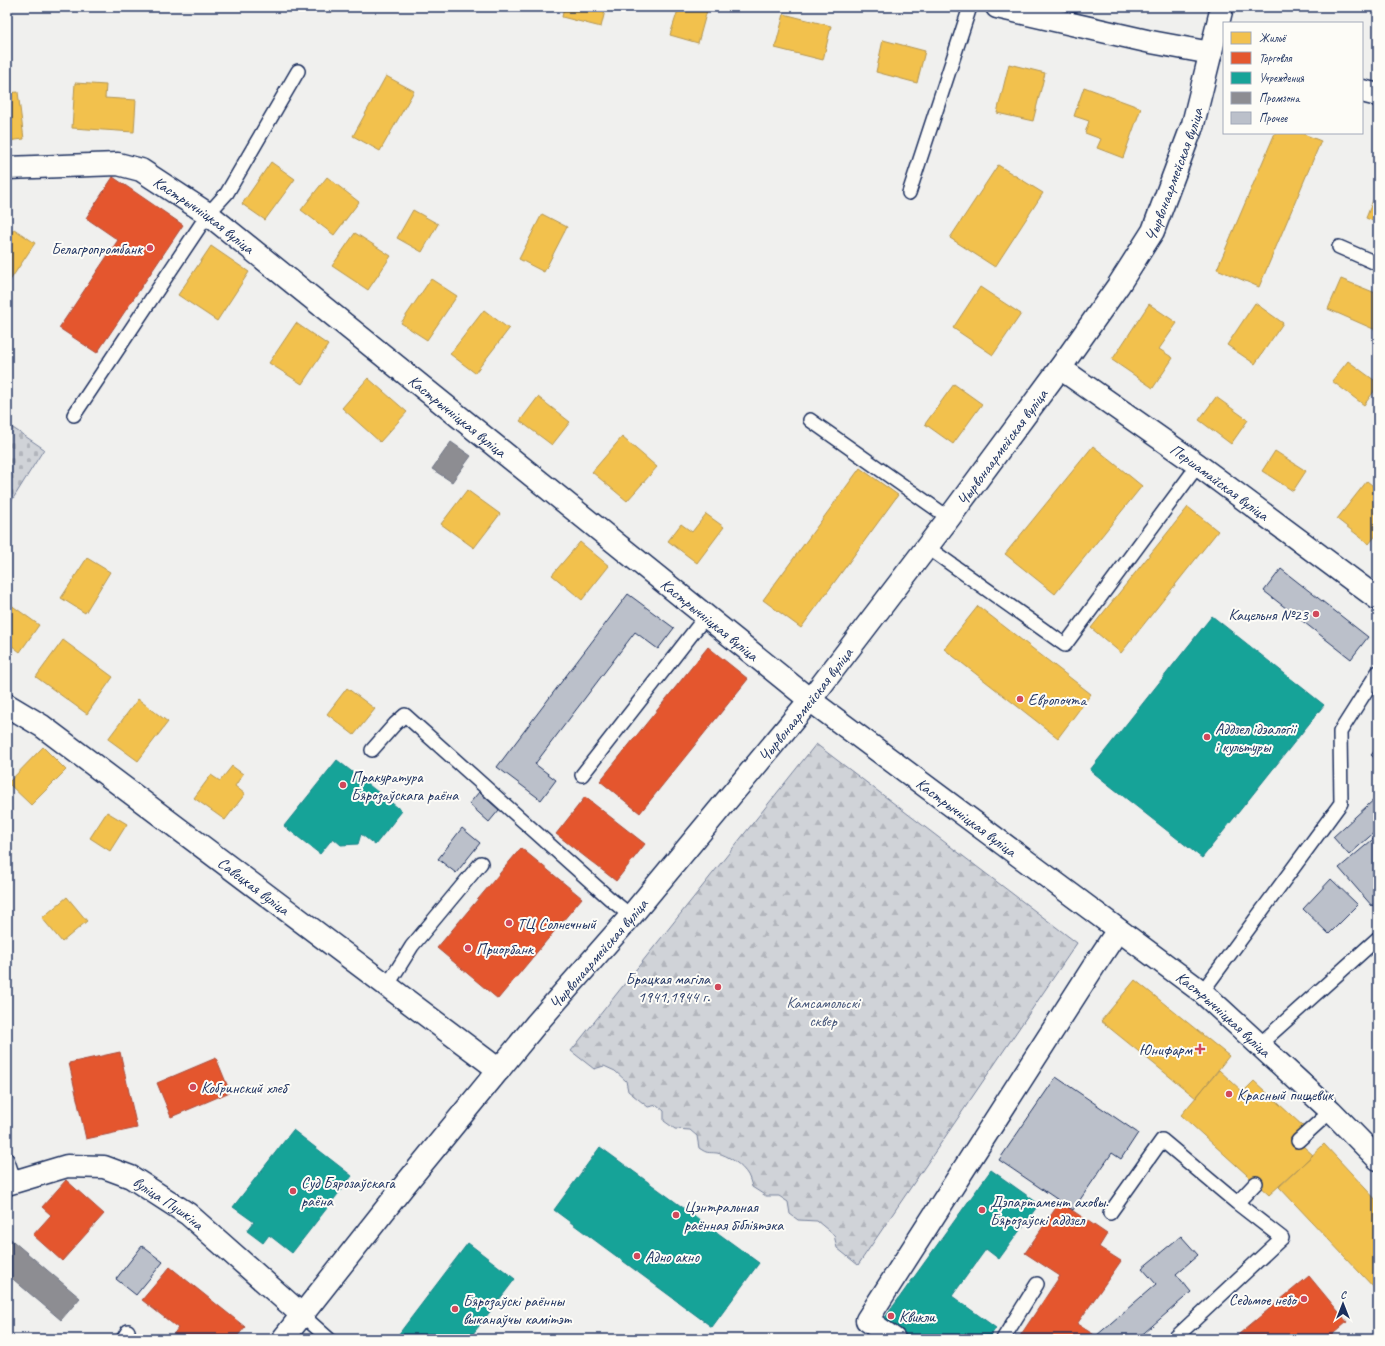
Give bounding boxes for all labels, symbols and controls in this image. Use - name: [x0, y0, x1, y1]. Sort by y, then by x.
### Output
- legend: [1223, 22, 1363, 134]
- text: Жильё: [1259, 30, 1287, 46]
- text: Торговля: [1259, 50, 1292, 66]
- text: Учреждения: [1259, 70, 1305, 86]
- text: Промзона: [1259, 90, 1301, 106]
- street label: Чырвонаармейская вуліца: [1140, 105, 1208, 245]
- text: Прочее: [1259, 110, 1288, 126]
- street label: Кастрычніцкая вуліца: [149, 172, 259, 259]
- place label: Белагропромбанк: [51, 239, 143, 259]
- marker: Белагропромбанк: [145, 243, 155, 253]
- street label: Кастрычніцкая вуліца: [404, 371, 511, 463]
- street label: Чырвонаармейская вуліца: [953, 384, 1053, 510]
- street label: Першамайская вуліца: [1166, 440, 1273, 526]
- street label: Кастрычніцкая вуліца: [656, 574, 763, 666]
- place label: Кацельня №23: [1229, 605, 1310, 625]
- marker: Кацельня №23: [1311, 609, 1321, 619]
- street label: Чырвонаармейская вуліца: [754, 643, 858, 766]
- place label: Европочта: [1028, 690, 1088, 710]
- marker: Европочта: [1015, 694, 1025, 704]
- place label: Аддзел ідэалогіі і культуры: [1215, 719, 1298, 757]
- marker: Аддзел ідэалогіі і культуры: [1202, 732, 1212, 742]
- place label: Пракуратура Бярозаўскага раёна: [351, 767, 459, 805]
- street label: Кастрычніцкая вуліца: [912, 774, 1021, 862]
- marker: Пракуратура Бярозаўскага раёна: [338, 780, 348, 790]
- street label: Савецкая вуліца: [213, 853, 294, 920]
- street label: Чырвонаармейская вуліца: [545, 894, 653, 1013]
- place label: ТЦ Солнечный: [517, 914, 597, 934]
- marker: ТЦ Солнечный: [504, 918, 514, 928]
- place label: Приорбанк: [476, 939, 534, 959]
- marker: Приорбанк: [463, 943, 473, 953]
- street label: Кастрычніцкая вуліца: [1172, 967, 1275, 1062]
- place label: Брацкая магіла 1941,1944 г.: [626, 969, 711, 1007]
- marker: Брацкая магіла 1941,1944 г.: [713, 982, 723, 992]
- park label: Камсамольскі сквер: [786, 993, 862, 1031]
- place label: Юнифарм: [1139, 1040, 1193, 1060]
- marker: Юнифарм: [1195, 1044, 1205, 1054]
- place label: Кобринский хлеб: [201, 1078, 290, 1098]
- marker: Кобринский хлеб: [188, 1082, 198, 1092]
- place label: Красный пищевик: [1237, 1085, 1335, 1105]
- marker: Красный пищевик: [1224, 1089, 1234, 1099]
- street label: вуліца Пушкіна: [129, 1172, 208, 1235]
- place label: Суд Бярозаўскага раёна: [301, 1173, 396, 1211]
- marker: Суд Бярозаўскага раёна: [288, 1186, 298, 1196]
- place label: Дэпартамент аховы. Бярозаўскі аддзел: [990, 1192, 1109, 1230]
- place label: Цэнтральная раённая бібліятэка: [684, 1197, 784, 1235]
- marker: Дэпартамент аховы. Бярозаўскі аддзел: [977, 1205, 987, 1215]
- marker: Цэнтральная раённая бібліятэка: [671, 1210, 681, 1220]
- place label: Адно акно: [645, 1247, 700, 1267]
- marker: Адно акно: [632, 1251, 642, 1261]
- north arrow: [1323, 1284, 1363, 1324]
- text: С: [1340, 1287, 1347, 1301]
- place label: Седьмое небо: [1229, 1290, 1298, 1310]
- place label: Бярозаўскі раённы выканаўчы камітэт: [463, 1291, 573, 1329]
- marker: Седьмое небо: [1299, 1294, 1309, 1304]
- marker: Бярозаўскі раённы выканаўчы камітэт: [450, 1304, 460, 1314]
- place label: Квикли: [899, 1307, 936, 1327]
- marker: Квикли: [886, 1311, 896, 1321]

